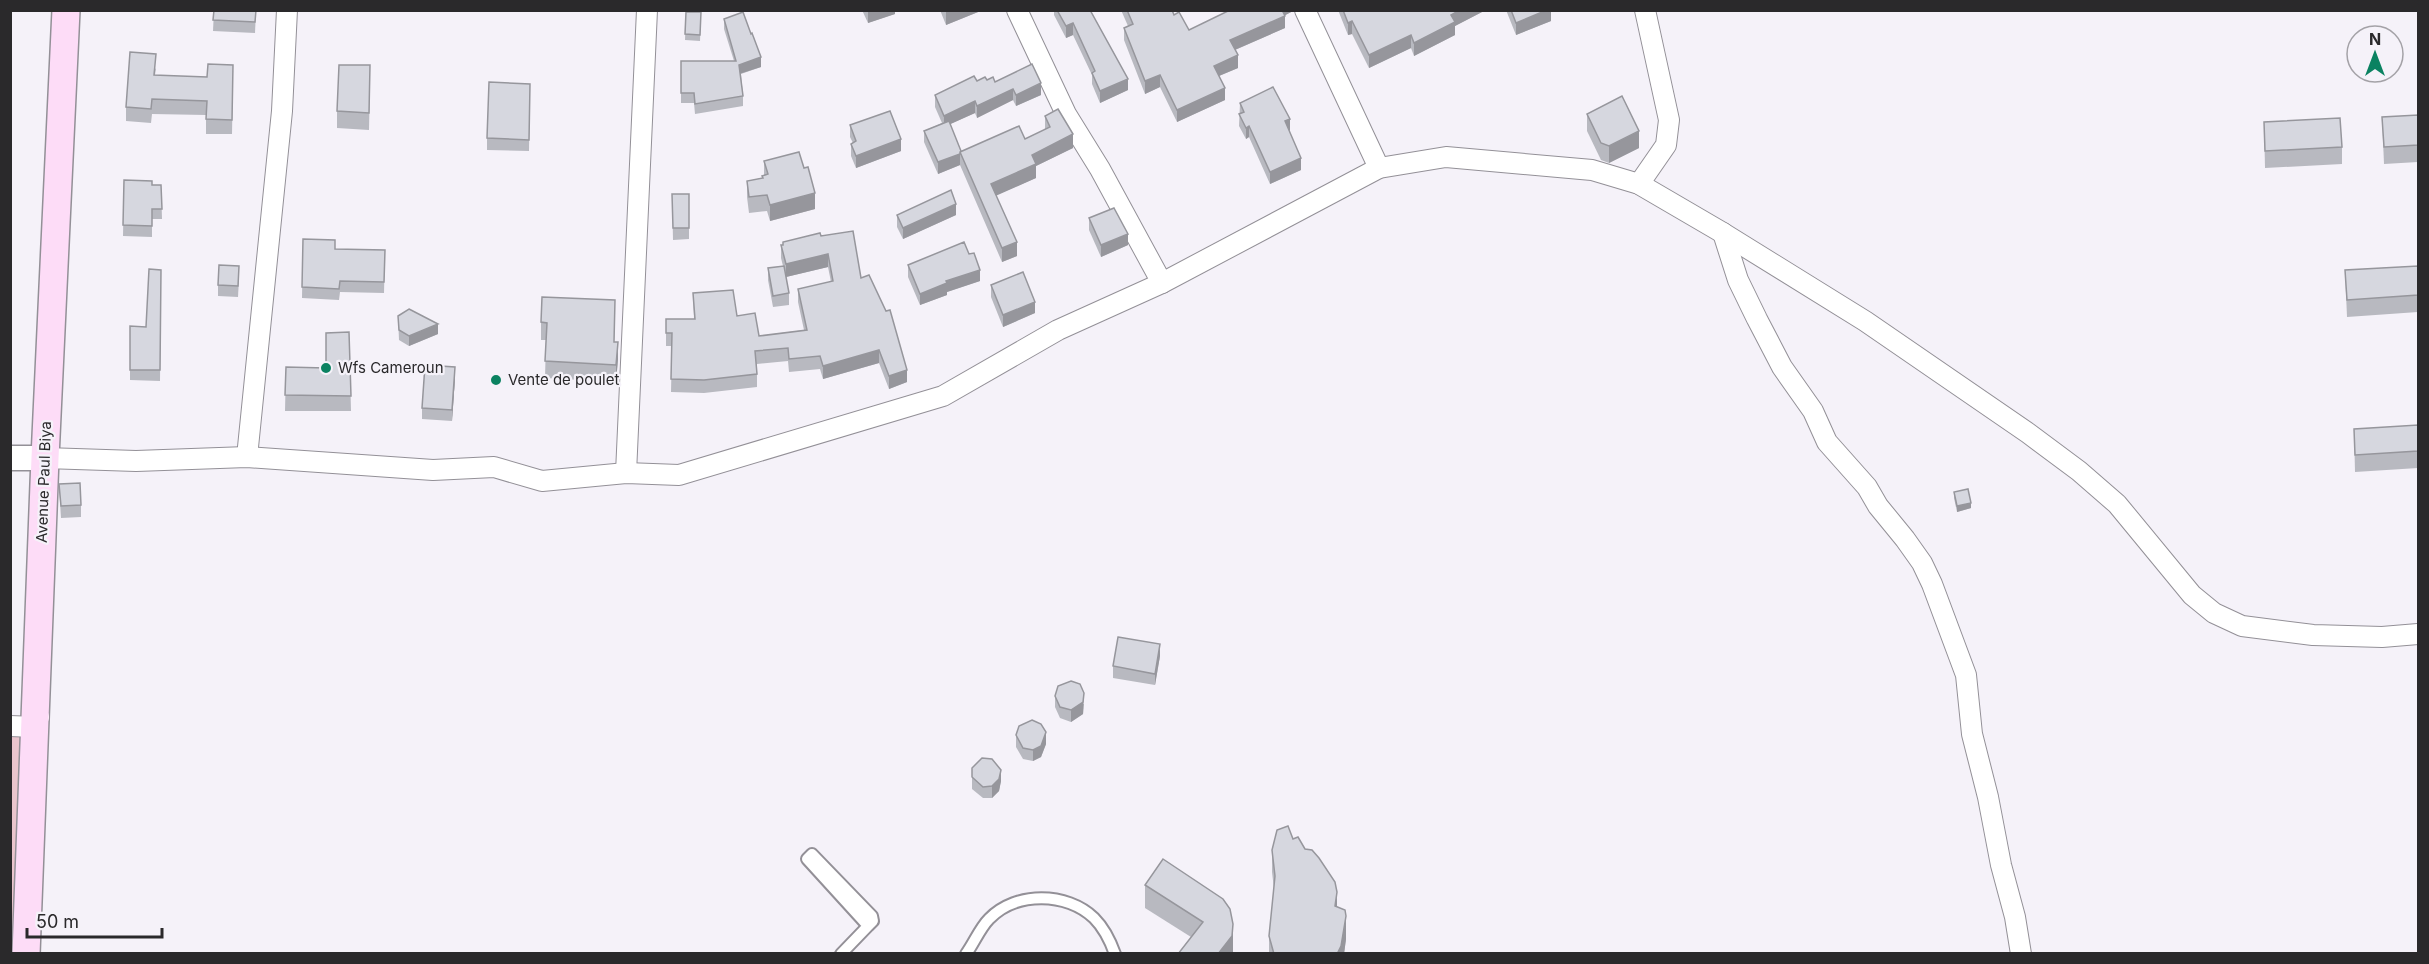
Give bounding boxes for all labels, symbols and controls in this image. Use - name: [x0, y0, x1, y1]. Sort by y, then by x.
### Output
- north arrow: [2345, 24, 2405, 84]
- text: N: [2369, 29, 2381, 49]
- place label: Wfs Cameroun: [338, 358, 444, 377]
- marker: Wfs Cameroun: [319, 361, 333, 375]
- place label: Vente de poulet: [508, 370, 619, 389]
- marker: Vente de poulet: [489, 373, 503, 387]
- street label: Avenue Paul Biya: [32, 421, 55, 543]
- scale bar: [27, 901, 162, 939]
- text: 50 m: [36, 911, 79, 932]

